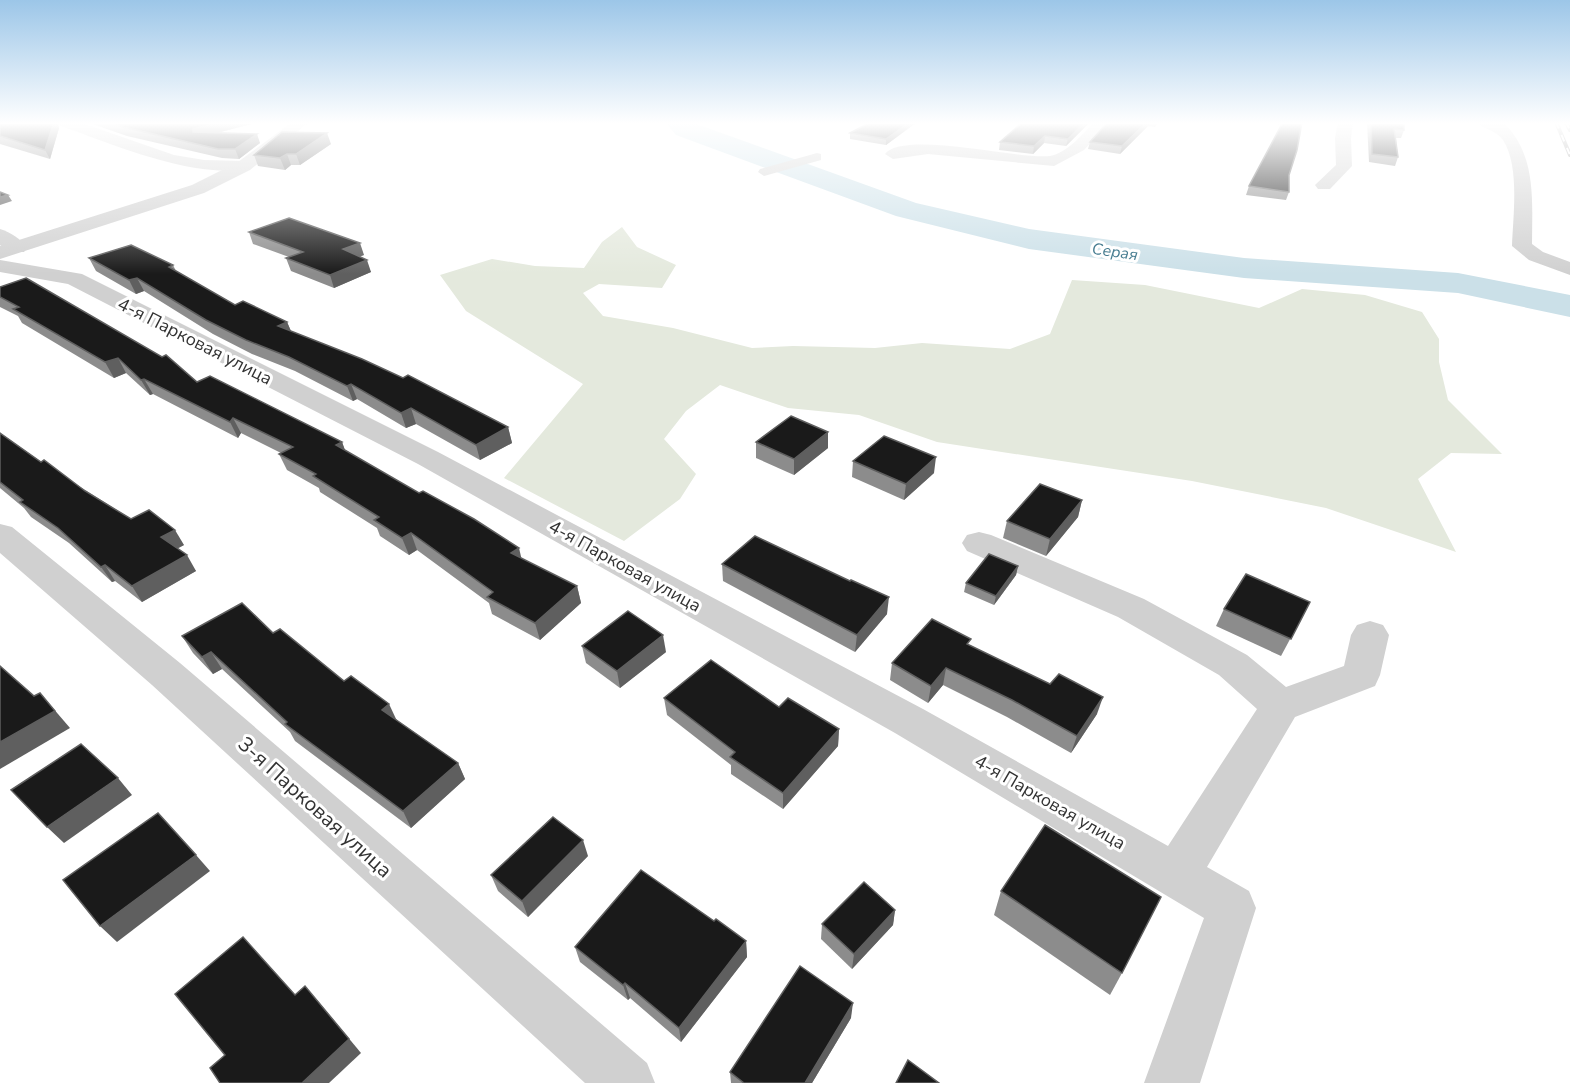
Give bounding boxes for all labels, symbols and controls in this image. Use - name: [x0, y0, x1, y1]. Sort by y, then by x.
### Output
- water label: Серая: [1091, 238, 1139, 266]
- street label: 4-я Парковая улица: [114, 292, 276, 390]
- street label: 4-я Парковая улица: [545, 514, 705, 618]
- street label: 3-я Парковая улица: [232, 730, 398, 884]
- street label: 4-я Парковая улица: [970, 749, 1130, 855]

